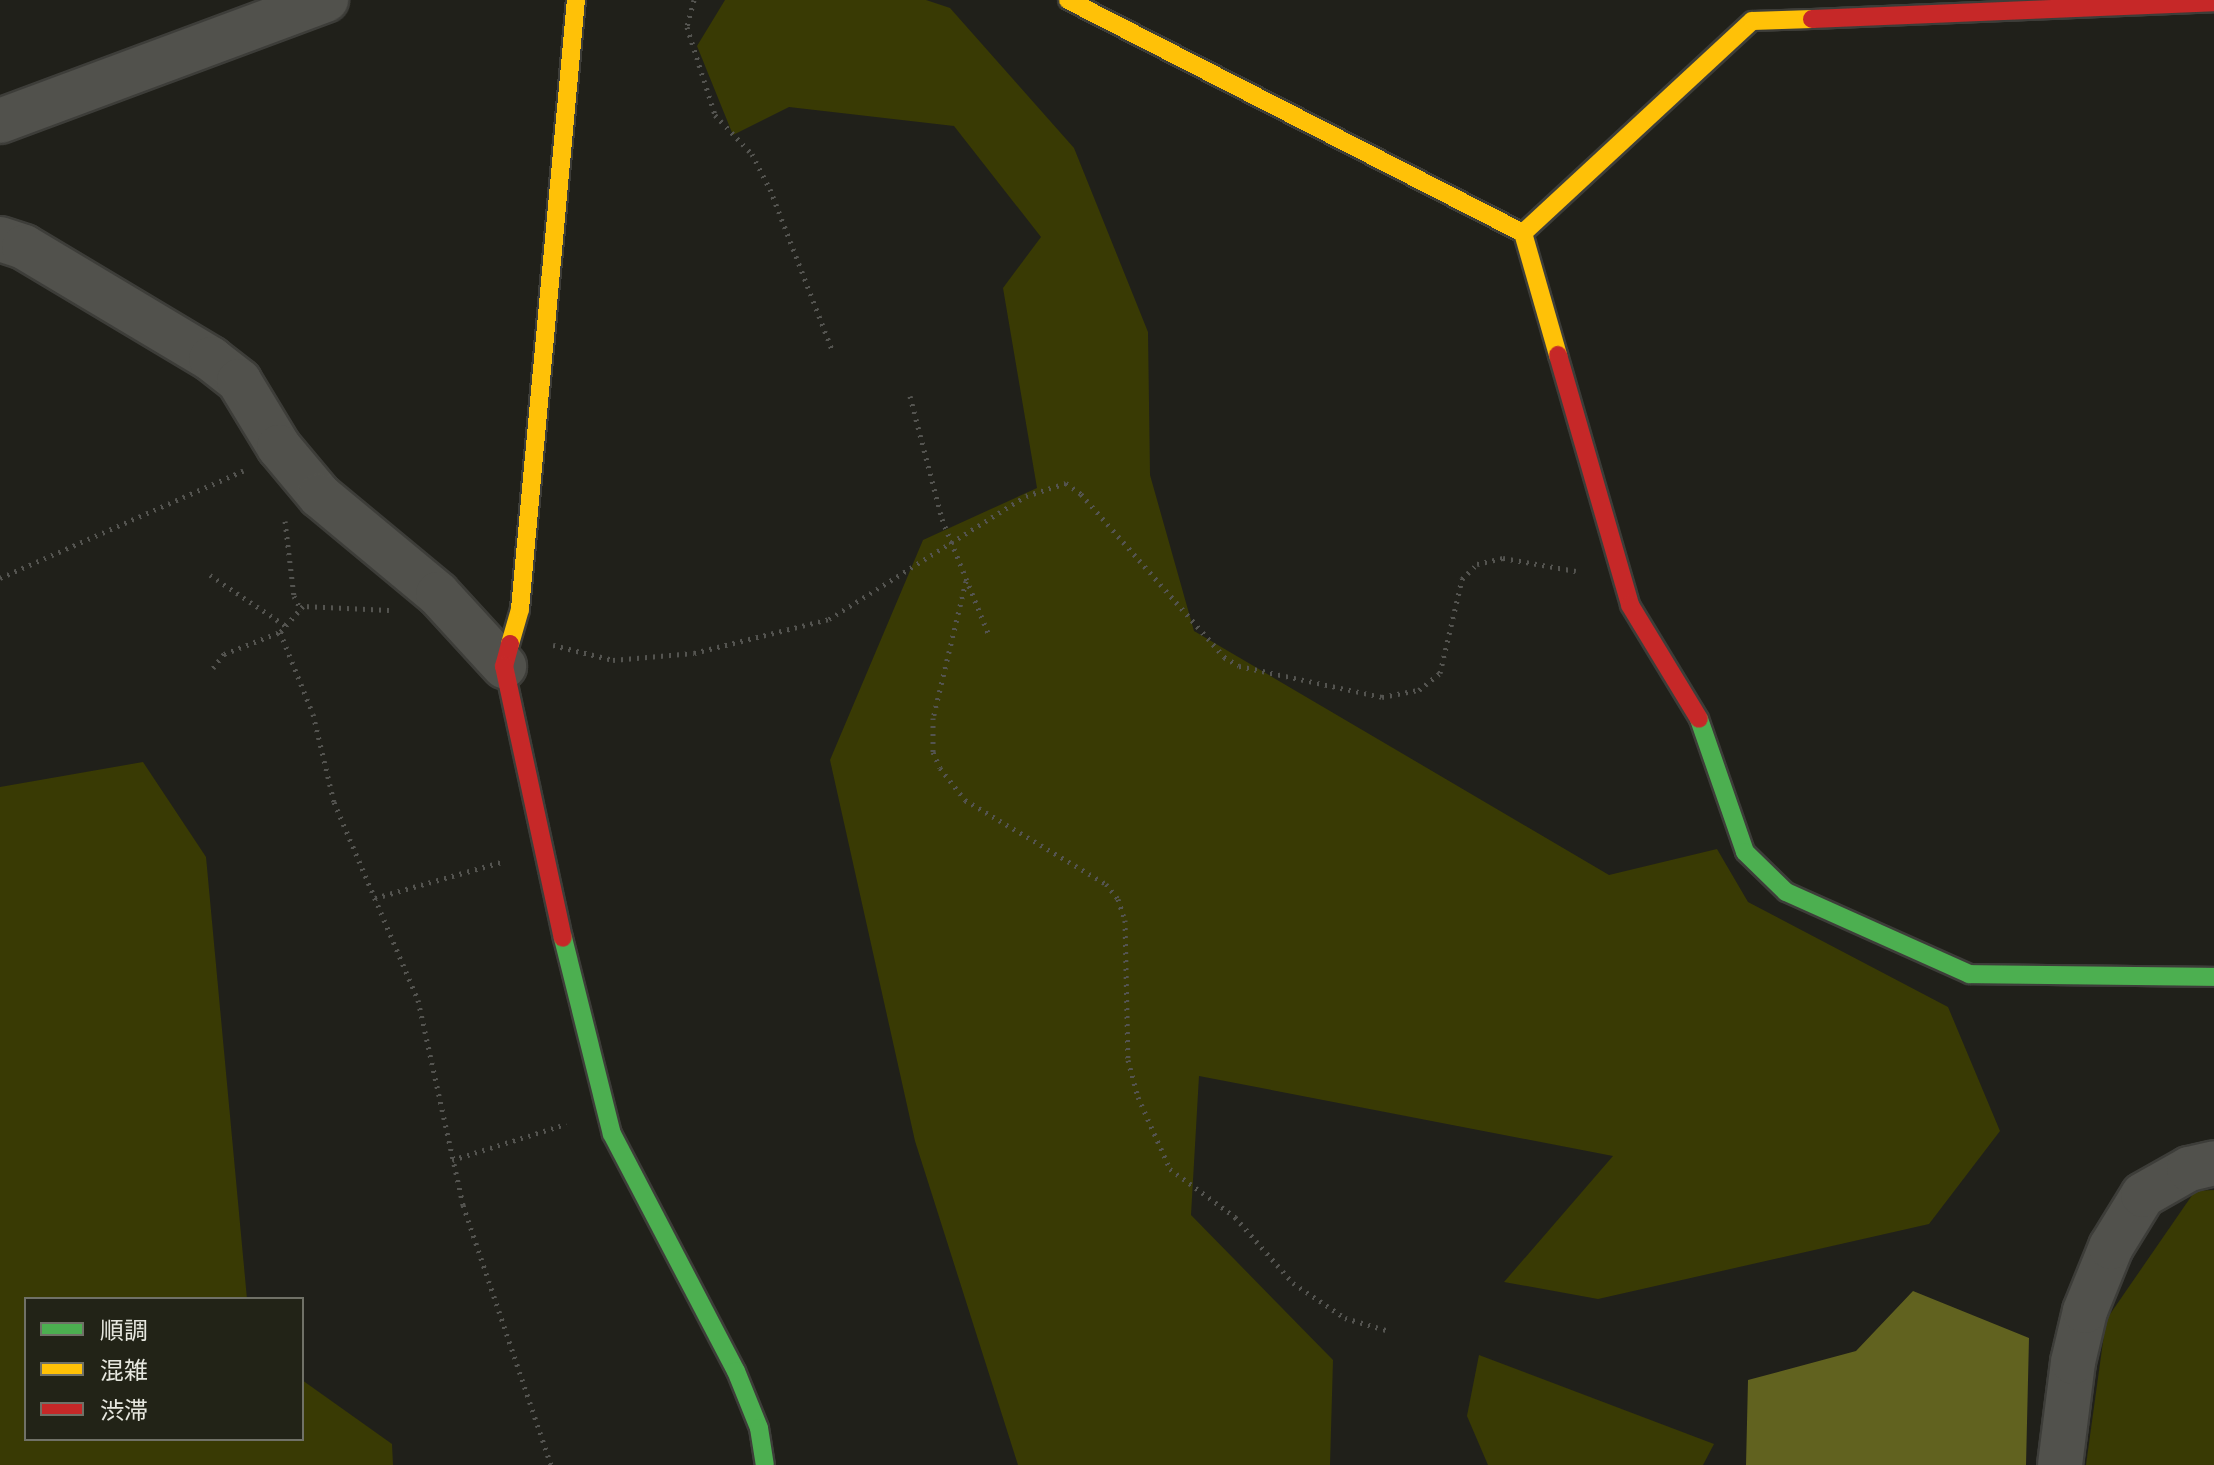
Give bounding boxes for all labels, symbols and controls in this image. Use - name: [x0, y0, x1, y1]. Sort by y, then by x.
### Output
- legend: [24, 1297, 304, 1441]
- text: 順調: [100, 1314, 148, 1347]
- text: 混雑: [100, 1354, 148, 1387]
- text: 渋滞: [100, 1394, 148, 1427]

